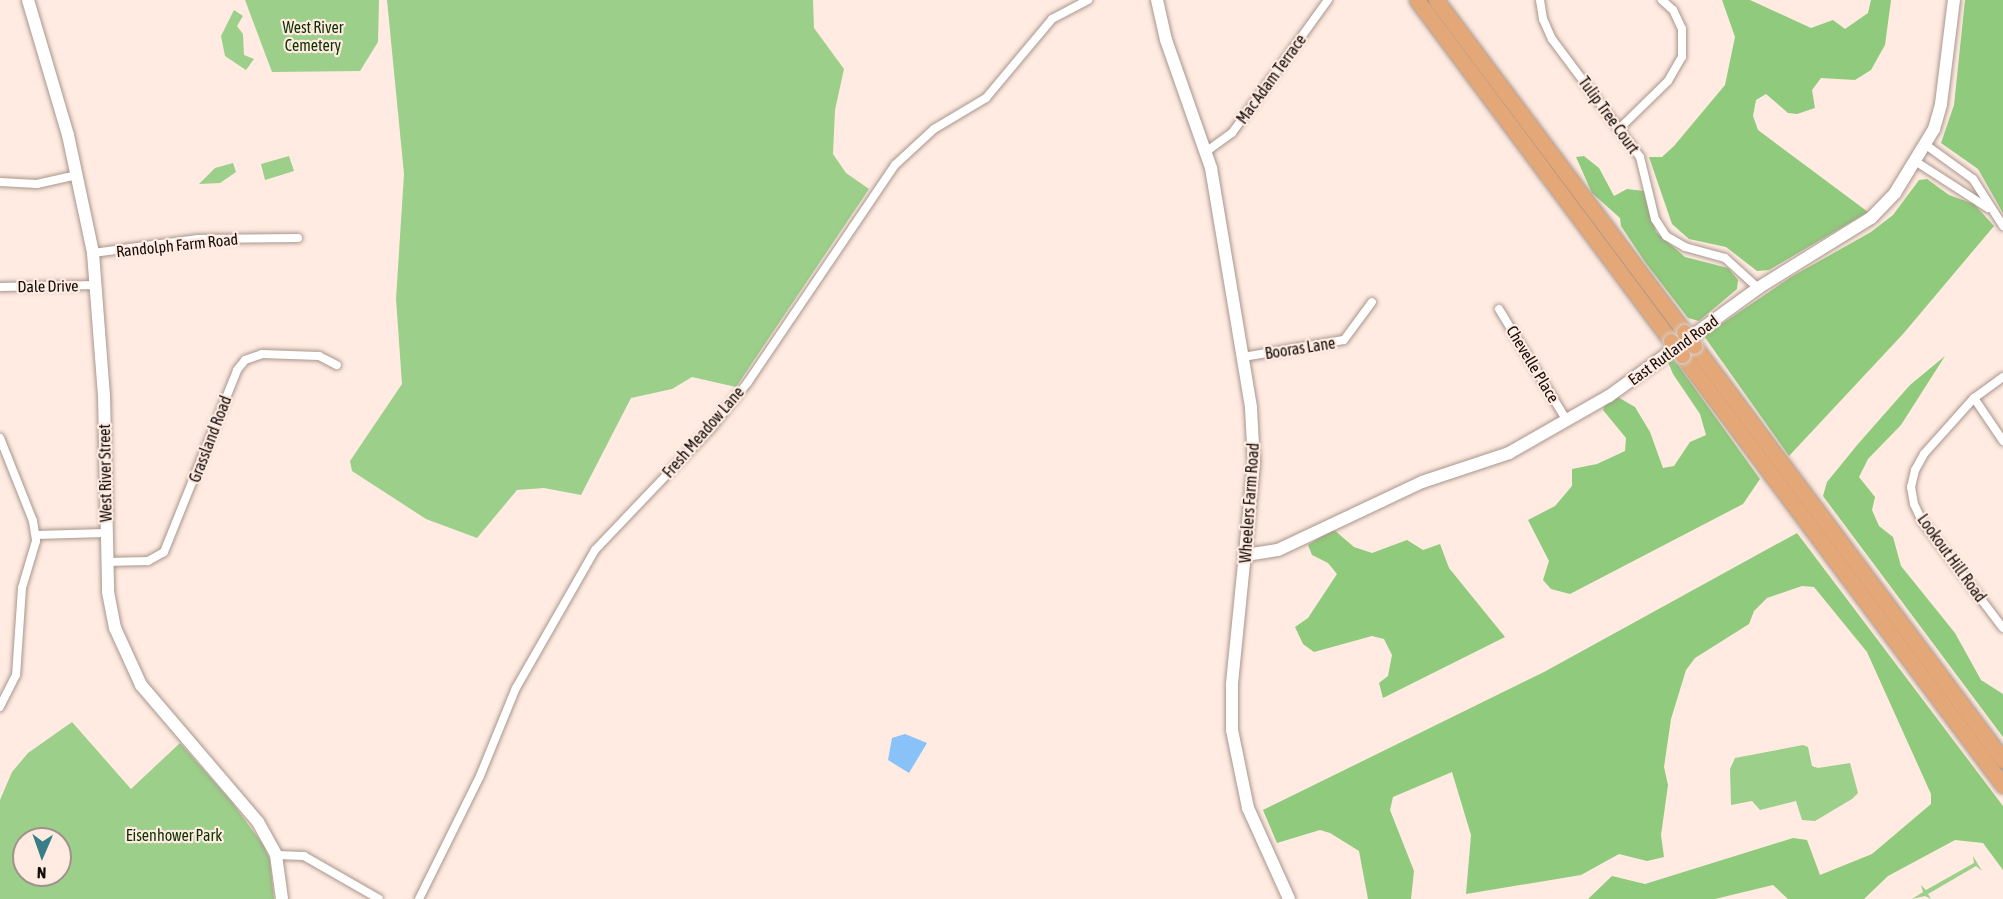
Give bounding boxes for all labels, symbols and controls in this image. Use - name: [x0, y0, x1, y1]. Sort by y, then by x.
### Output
- park label: West River Cemetery: [283, 17, 343, 55]
- street label: Mac Adam Terrace: [1232, 31, 1310, 127]
- street label: Tulip Tree Court: [1575, 73, 1643, 157]
- street label: Randolph Farm Road: [115, 229, 239, 261]
- street label: Dale Drive: [17, 276, 79, 296]
- street label: East Rutland Road: [1624, 311, 1722, 389]
- street label: Chevelle Place: [1503, 322, 1563, 406]
- street label: Booras Lane: [1263, 333, 1337, 363]
- street label: Fresh Meadow Lane: [658, 383, 748, 481]
- street label: Grassland Road: [185, 393, 235, 485]
- street label: West River Street: [95, 424, 115, 522]
- street label: Wheelers Farm Road: [1235, 442, 1263, 564]
- street label: Lookout Hill Road: [1914, 510, 1990, 606]
- park label: Eisenhower Park: [126, 825, 222, 845]
- north arrow: [12, 827, 72, 887]
- text: N: [36, 864, 46, 882]

